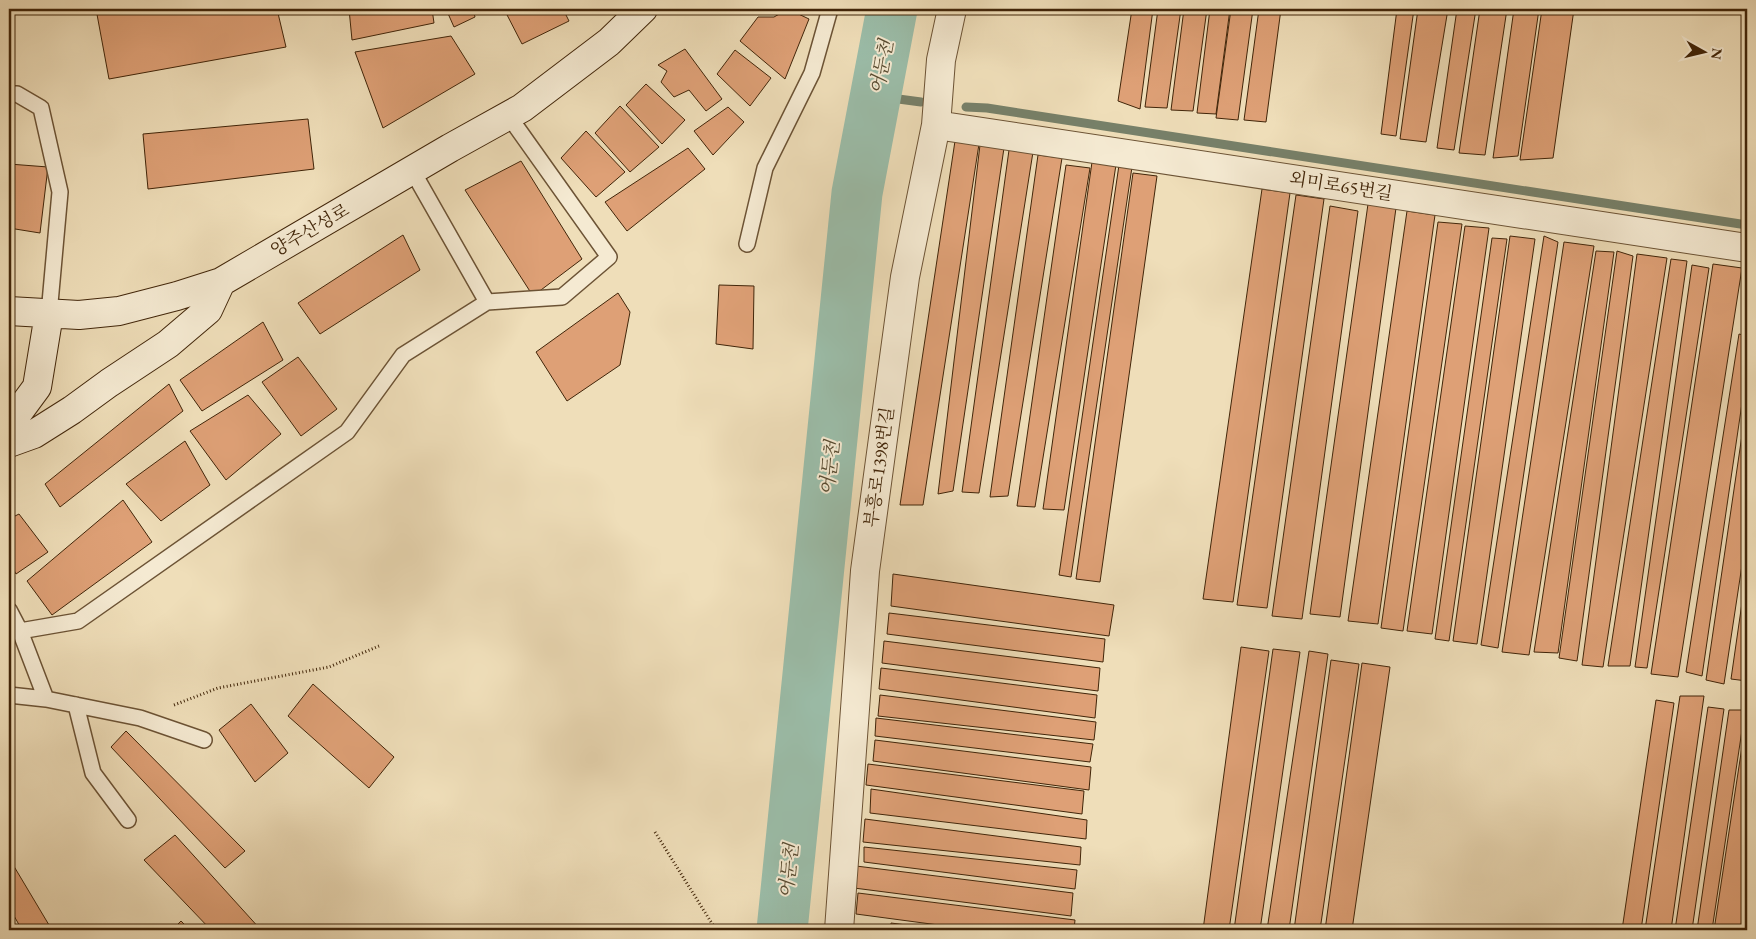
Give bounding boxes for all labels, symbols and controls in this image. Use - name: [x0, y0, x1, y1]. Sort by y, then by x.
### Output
- north arrow: [1678, 28, 1728, 78]
- water label: 어둔천: [864, 36, 899, 97]
- text: N: [1707, 47, 1727, 61]
- street label: 외미로65번길: [1288, 166, 1394, 205]
- street label: 양주산성로: [266, 198, 353, 261]
- street label: 부흥로1398번길: [859, 405, 898, 529]
- water label: 어둔천: [814, 438, 845, 497]
- water label: 어둔천: [773, 841, 804, 900]

